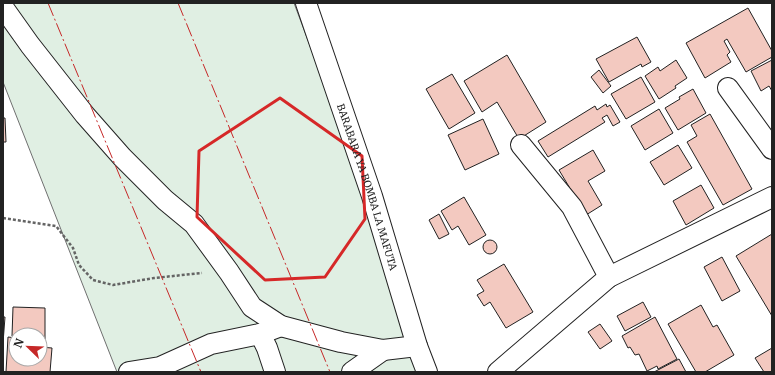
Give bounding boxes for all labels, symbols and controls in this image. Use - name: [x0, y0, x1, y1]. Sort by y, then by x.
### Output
- street label: BARABARA YA BOMBA LA MAFUTA: [334, 102, 401, 273]
- north arrow: [8, 327, 48, 367]
- text: N: [11, 336, 27, 350]

